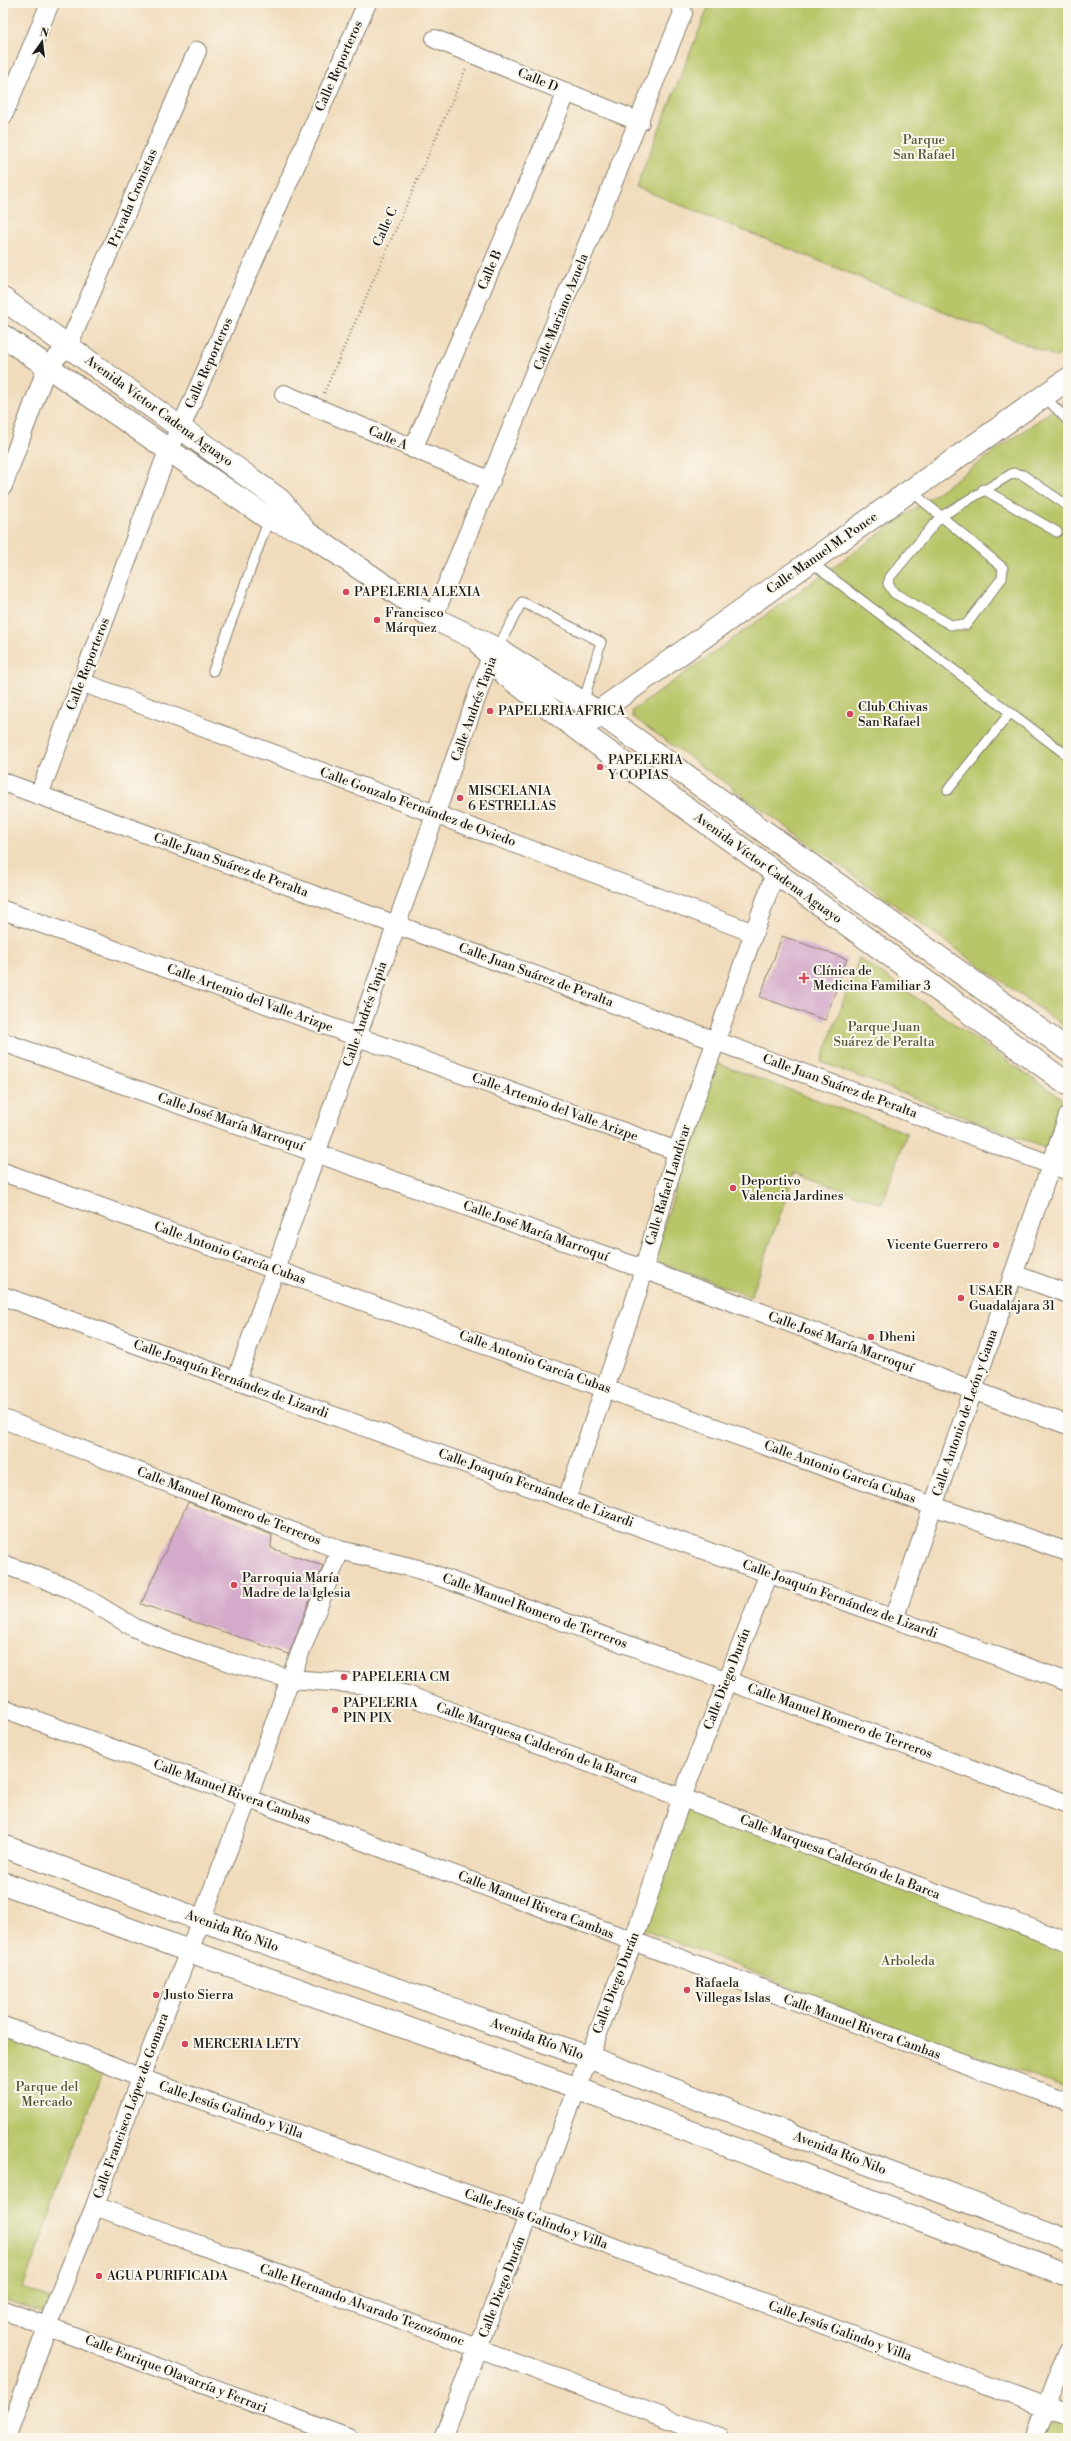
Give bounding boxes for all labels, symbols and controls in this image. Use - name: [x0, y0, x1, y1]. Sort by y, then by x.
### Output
- street label: Calle Reporteros: [312, 18, 366, 114]
- north arrow: [22, 22, 62, 62]
- text: N: [38, 25, 50, 41]
- street label: Calle D: [515, 65, 561, 95]
- park label: Parque San Rafael: [893, 132, 955, 163]
- street label: Privada Cronistas: [105, 146, 161, 250]
- street label: Calle C: [369, 205, 401, 249]
- street label: Calle B: [475, 248, 505, 292]
- street label: Calle Mariano Azuela: [530, 251, 592, 373]
- street label: Calle Reporteros: [182, 315, 236, 411]
- street label: Avenida Víctor Cadena Aguayo: [81, 351, 236, 470]
- street label: Calle A: [366, 423, 411, 454]
- street label: Calle Manuel M. Ponce: [763, 508, 881, 597]
- place label: PAPELERIA ALEXIA: [354, 584, 482, 600]
- marker: PAPELERIA ALEXIA: [341, 587, 351, 597]
- place label: Francisco Márquez: [385, 605, 444, 636]
- street label: Calle Reporteros: [63, 615, 113, 713]
- marker: Francisco Márquez: [372, 615, 382, 625]
- street label: Calle Andrés Tapia: [448, 654, 501, 764]
- place label: Club Chivas San Rafael: [858, 699, 928, 730]
- place label: PAPELERIA AFRICA: [498, 703, 626, 719]
- marker: PAPELERIA AFRICA: [485, 706, 495, 716]
- marker: Club Chivas San Rafael: [845, 709, 855, 719]
- place label: PAPELERIA Y COPIAS: [607, 752, 684, 783]
- marker: PAPELERIA Y COPIAS: [595, 762, 605, 772]
- street label: Calle Gonzalo Fernández de Oviedo: [318, 764, 518, 850]
- place label: MISCELANIA 6 ESTRELLAS: [468, 783, 556, 814]
- marker: MISCELANIA 6 ESTRELLAS: [455, 793, 465, 803]
- street label: Avenida Víctor Cadena Aguayo: [690, 808, 845, 927]
- street label: Calle Juan Suárez de Peralta: [151, 830, 311, 901]
- street label: Calle Juan Suárez de Peralta: [456, 940, 616, 1011]
- street label: Calle Andrés Tapia: [339, 959, 391, 1069]
- street label: Calle Artemio del Valle Arizpe: [165, 960, 336, 1036]
- place label: Clínica de Medicina Familiar 3: [813, 963, 931, 994]
- marker: Clínica de Medicina Familiar 3: [798, 972, 810, 984]
- park label: Parque Juan Suárez de Peralta: [833, 1019, 935, 1050]
- street label: Calle Juan Suárez de Peralta: [760, 1051, 920, 1122]
- street label: Calle Artemio del Valle Arizpe: [470, 1069, 641, 1145]
- street label: Calle José María Marroquí: [155, 1089, 307, 1155]
- street label: Calle Rafael Landívar: [642, 1122, 694, 1248]
- place label: Deportivo Valencia Jardines: [740, 1173, 844, 1204]
- marker: Deportivo Valencia Jardines: [728, 1183, 738, 1193]
- street label: Calle José María Marroquí: [461, 1197, 612, 1265]
- street label: Calle Antonio García Cubas: [152, 1218, 308, 1288]
- place label: Vicente Guerrero: [885, 1237, 988, 1253]
- marker: Vicente Guerrero: [991, 1240, 1001, 1250]
- place label: USAER Guadalajara 31: [969, 1283, 1055, 1314]
- marker: USAER Guadalajara 31: [956, 1293, 966, 1303]
- street label: Calle José María Marroquí: [766, 1308, 917, 1376]
- street label: Calle Antonio García Cubas: [457, 1327, 613, 1397]
- street label: Calle Antonio de León y Gama: [929, 1327, 1001, 1499]
- place label: Dheni: [879, 1329, 915, 1345]
- marker: Dheni: [866, 1332, 876, 1342]
- street label: Calle Joaquín Fernández de Lizardi: [131, 1336, 331, 1422]
- street label: Calle Antonio García Cubas: [762, 1437, 918, 1507]
- street label: Calle Joaquín Fernández de Lizardi: [436, 1445, 636, 1531]
- street label: Calle Manuel Romero de Terreros: [135, 1463, 324, 1549]
- street label: Calle Joaquín Fernández de Lizardi: [740, 1556, 940, 1642]
- place label: Parroquia María Madre de la Iglesia: [242, 1570, 351, 1601]
- street label: Calle Manuel Romero de Terreros: [440, 1570, 630, 1652]
- marker: Parroquia María Madre de la Iglesia: [229, 1580, 239, 1590]
- street label: Calle Diego Durán: [700, 1626, 754, 1732]
- place label: PAPELERIA CM: [352, 1669, 451, 1685]
- marker: PAPELERIA CM: [339, 1672, 349, 1682]
- street label: Calle Manuel Romero de Terreros: [745, 1680, 935, 1762]
- place label: PAPELERIA PIN PIX: [343, 1695, 419, 1726]
- street label: Calle Marquesa Calderón de la Barca: [434, 1699, 640, 1787]
- marker: PAPELERIA PIN PIX: [330, 1705, 340, 1715]
- street label: Calle Manuel Rivera Cambas: [151, 1756, 313, 1828]
- street label: Calle Marquesa Calderón de la Barca: [737, 1811, 943, 1903]
- street label: Calle Manuel Rivera Cambas: [456, 1868, 617, 1942]
- street label: Avenida Río Nilo: [182, 1906, 281, 1955]
- street label: Calle Diego Durán: [589, 1930, 643, 2036]
- park label: Arboleda: [880, 1953, 935, 1969]
- place label: Rafaela Villegas Islas: [694, 1975, 771, 2006]
- marker: Rafaela Villegas Islas: [682, 1985, 692, 1995]
- place label: Justo Sierra: [163, 1987, 234, 2003]
- marker: Justo Sierra: [151, 1990, 161, 2000]
- street label: Calle Manuel Rivera Cambas: [781, 1991, 943, 2063]
- street label: Calle Francisco López de Gomara: [90, 2011, 172, 2201]
- street label: Avenida Río Nilo: [487, 2014, 586, 2063]
- place label: MERCERIA LETY: [193, 2036, 302, 2052]
- marker: MERCERIA LETY: [180, 2039, 190, 2049]
- street label: Calle Jesús Galindo y Villa: [157, 2078, 306, 2142]
- park label: Parque del Mercado: [16, 2079, 79, 2110]
- street label: Avenida Río Nilo: [790, 2128, 889, 2178]
- street label: Calle Jesús Galindo y Villa: [462, 2186, 610, 2253]
- street label: Calle Diego Durán: [475, 2234, 529, 2340]
- street label: Calle Hernando Alvarado Tezozómoc: [257, 2260, 467, 2350]
- place label: AGUA PURIFICADA: [106, 2268, 229, 2284]
- marker: AGUA PURIFICADA: [94, 2271, 104, 2281]
- street label: Calle Jesús Galindo y Villa: [766, 2298, 914, 2365]
- street label: Calle Enrique Olavarría y Ferrari: [82, 2332, 270, 2416]

